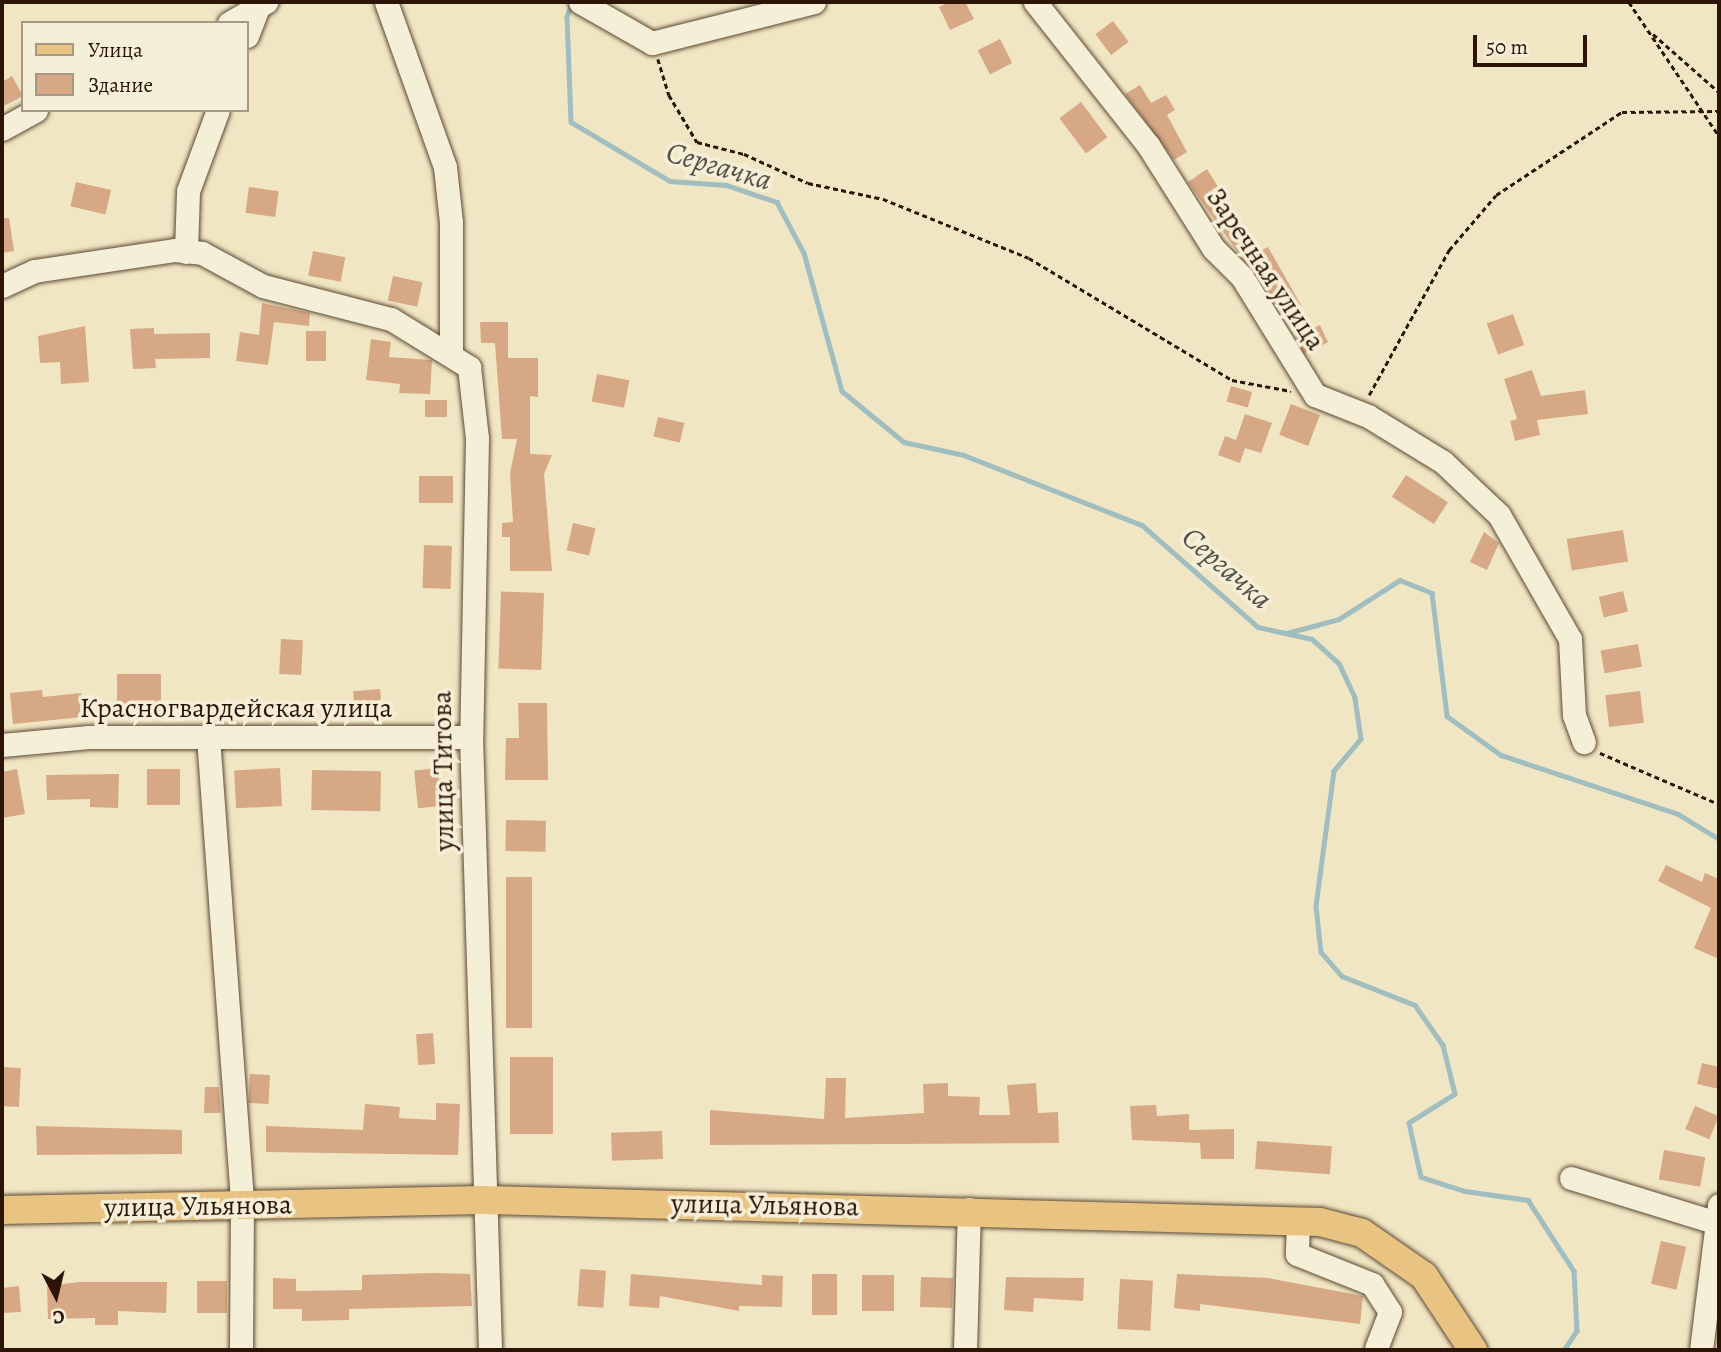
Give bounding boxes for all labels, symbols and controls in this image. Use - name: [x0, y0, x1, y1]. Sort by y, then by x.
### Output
- legend: [21, 21, 248, 112]
- scale bar: [1476, 21, 1590, 65]
- text: 50 m: [1486, 33, 1528, 61]
- text: Улица: [88, 36, 143, 64]
- text: Здание: [88, 71, 153, 99]
- water label: Сергачка: [662, 134, 776, 198]
- street label: Заречная улица: [1199, 182, 1333, 356]
- water label: Сергачка: [1175, 519, 1279, 617]
- street label: улица Титова: [425, 690, 461, 852]
- street label: Красногвардейская улица: [80, 691, 392, 725]
- street label: улица Ульянова: [671, 1187, 859, 1223]
- street label: улица Ульянова: [104, 1188, 292, 1224]
- north arrow: [21, 1261, 91, 1331]
- text: С: [51, 1303, 66, 1330]

